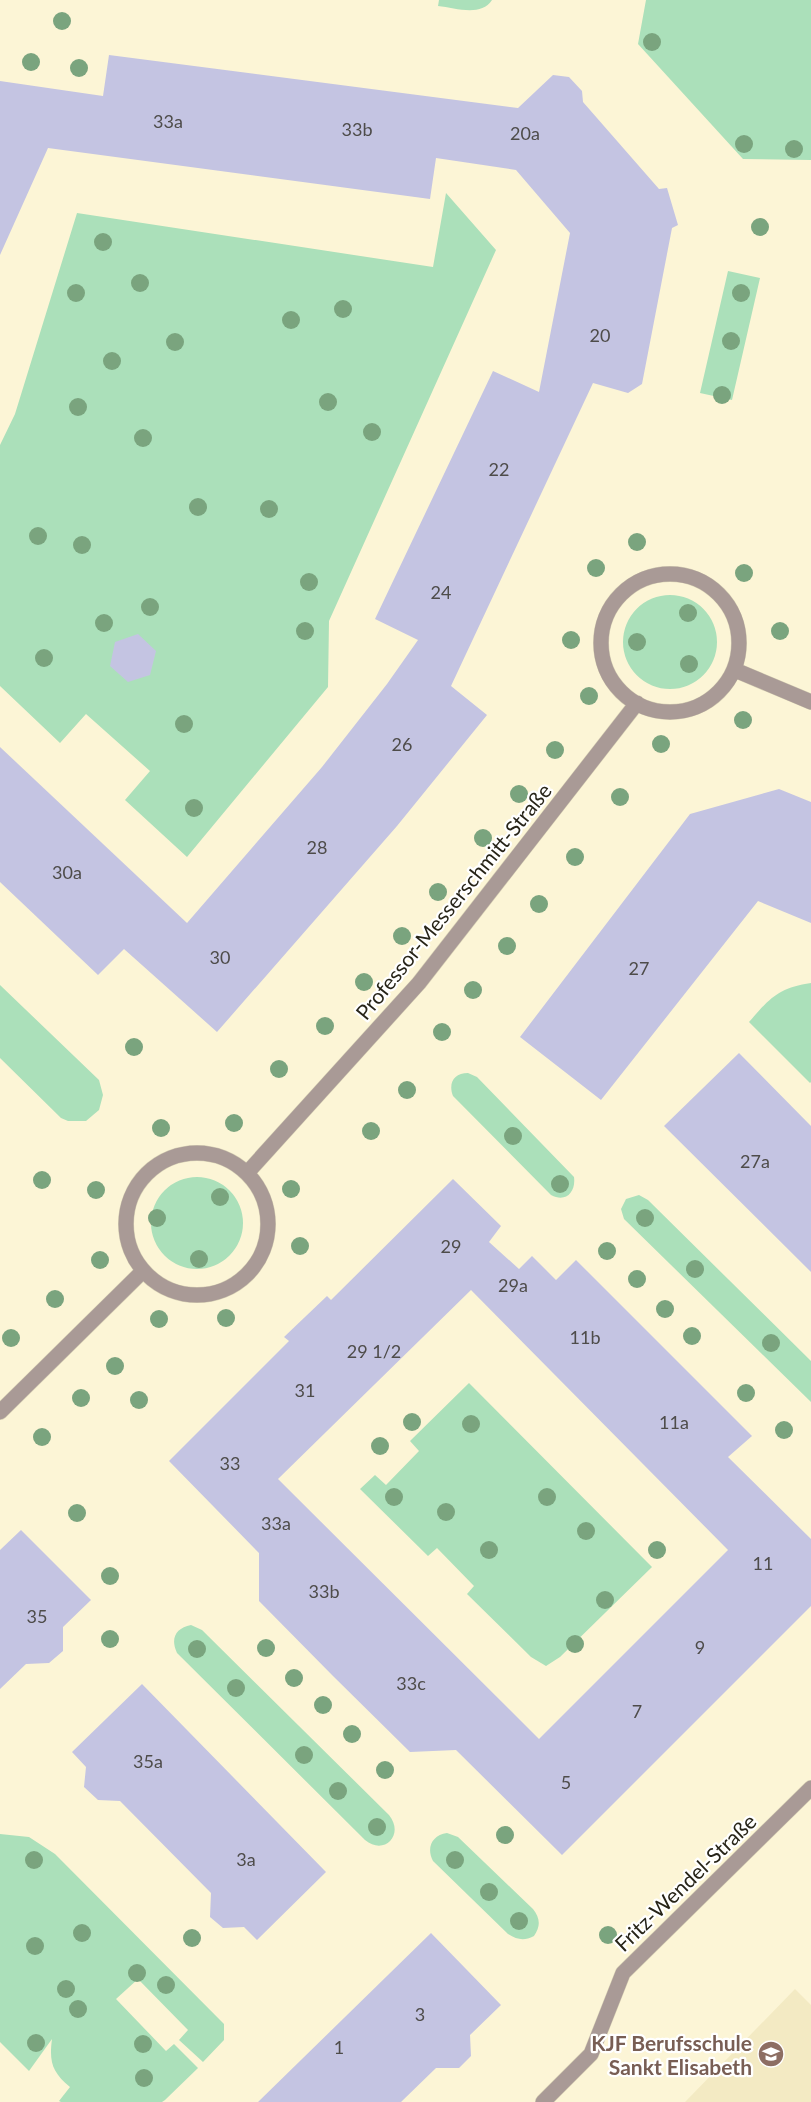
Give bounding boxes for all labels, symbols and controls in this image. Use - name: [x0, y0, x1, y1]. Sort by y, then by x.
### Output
- house number: 33a: [153, 110, 183, 132]
- house number: 33b: [342, 118, 372, 140]
- house number: 20a: [510, 122, 540, 144]
- house number: 20: [590, 324, 610, 346]
- house number: 22: [489, 458, 509, 480]
- house number: 24: [431, 581, 451, 603]
- house number: 26: [392, 733, 412, 755]
- street label: Professor-Messerschmitt-Straße: [350, 778, 556, 1024]
- house number: 28: [307, 836, 327, 858]
- house number: 30a: [52, 861, 82, 883]
- house number: 30: [210, 946, 230, 968]
- house number: 27: [629, 957, 649, 979]
- house number: 27a: [740, 1150, 770, 1172]
- house number: 29: [441, 1235, 461, 1257]
- house number: 29a: [498, 1274, 528, 1296]
- house number: 11b: [570, 1326, 600, 1348]
- house number: 29 1/2: [347, 1340, 401, 1362]
- house number: 31: [295, 1379, 315, 1401]
- house number: 11a: [659, 1411, 689, 1433]
- house number: 33: [220, 1452, 240, 1474]
- house number: 33a: [261, 1512, 291, 1534]
- house number: 11: [753, 1552, 773, 1574]
- house number: 33b: [309, 1580, 339, 1602]
- house number: 35: [27, 1605, 47, 1627]
- house number: 9: [695, 1636, 705, 1658]
- house number: 33c: [396, 1672, 426, 1694]
- house number: 7: [632, 1700, 642, 1722]
- house number: 35a: [133, 1750, 163, 1772]
- house number: 5: [561, 1771, 571, 1793]
- street label: Fritz-Wendel-Straße: [609, 1808, 761, 1956]
- house number: 3a: [236, 1848, 256, 1870]
- house number: 3: [415, 2003, 425, 2025]
- place label: KJF Berufsschule Sankt Elisabeth: [591, 2030, 752, 2079]
- house number: 1: [334, 2036, 344, 2058]
- school or university icon: KJF Berufsschule Sankt Elisabeth: [756, 2039, 786, 2069]

